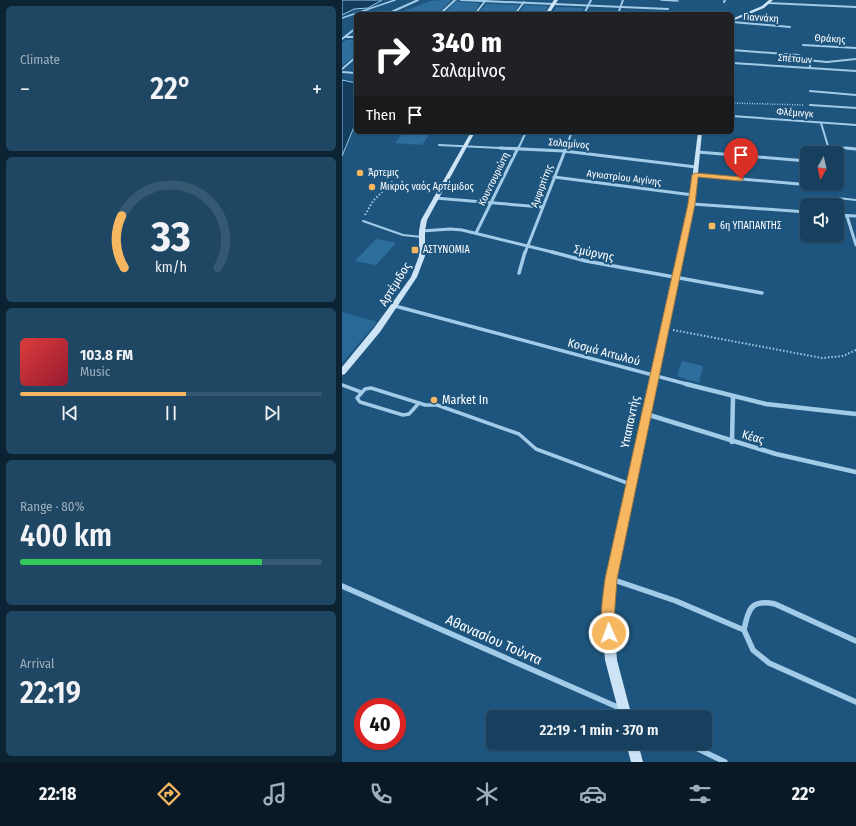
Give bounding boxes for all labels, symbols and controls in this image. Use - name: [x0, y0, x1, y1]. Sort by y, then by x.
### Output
- street label: Γιαννάκη: [743, 10, 779, 25]
- text: 340 m: [432, 26, 502, 59]
- icon: right: [366, 28, 418, 80]
- street label: Θράκης: [814, 31, 847, 46]
- street label: Σπέτσων: [777, 51, 813, 66]
- text: Climate: [20, 52, 60, 67]
- text: Σαλαμίνος: [432, 60, 506, 82]
- text: 22°: [150, 71, 192, 107]
- text: −: [20, 76, 30, 103]
- text: +: [312, 76, 322, 103]
- icon: arrive: [404, 104, 426, 126]
- street label: Φλέμινγκ: [776, 105, 814, 120]
- text: Then: [366, 106, 396, 124]
- street label: Σαλαμίνος: [548, 135, 591, 152]
- pin: [724, 138, 758, 179]
- icon: arrive: [730, 144, 752, 166]
- north arrow: [800, 146, 844, 190]
- map controls: [800, 146, 844, 242]
- street label: Κουντουριώτη: [475, 150, 512, 208]
- street label: Αμφιρτίτης: [527, 162, 556, 209]
- street label: Αγκιστρίου Αιγίνης: [586, 166, 663, 189]
- place label: Άρτεμις: [368, 167, 399, 179]
- marker: Άρτεμις: [355, 168, 365, 178]
- place label: Μικρός ναός Αρτέμιδος: [380, 180, 474, 193]
- marker: Μικρός ναός Αρτέμιδος: [367, 182, 377, 192]
- button: sound: [800, 198, 844, 242]
- text: 33: [150, 212, 191, 262]
- place label: 6η ΥΠΑΠΑΝΤΗΣ: [720, 220, 782, 232]
- marker: 6η ΥΠΑΠΑΝΤΗΣ: [707, 221, 717, 231]
- street label: Σμύρνης: [573, 242, 615, 264]
- place label: ΑΣΤΥΝΟΜΙΑ: [423, 244, 470, 256]
- marker: ΑΣΤΥΝΟΜΙΑ: [410, 245, 420, 255]
- text: km/h: [155, 258, 187, 275]
- street label: Αρτέμιδος: [376, 260, 414, 308]
- street label: Κοσμά Αιτωλού: [566, 336, 642, 368]
- text: 103.8 FM: [80, 346, 133, 364]
- text: Music: [80, 364, 110, 379]
- place label: Market In: [442, 393, 488, 407]
- marker: Market In: [429, 395, 439, 405]
- street label: Υπαπαντής: [618, 395, 642, 449]
- icon: previous: [59, 402, 81, 424]
- icon: pause: [160, 402, 182, 424]
- icon: next: [261, 402, 283, 424]
- street label: Κέας: [740, 427, 766, 447]
- text: Range · 80%: [20, 499, 84, 514]
- text: 400 km: [20, 518, 112, 554]
- street label: Αθανασίου Τούντα: [443, 611, 545, 669]
- position arrow: [588, 612, 630, 654]
- text: Arrival: [20, 656, 54, 671]
- text: 22:19: [20, 675, 81, 711]
- speed limit sign: 40: [354, 698, 406, 750]
- text: 22:19 · 1 min · 370 m: [540, 721, 658, 739]
- icon: directions: [155, 780, 183, 808]
- icon: music: [261, 780, 289, 808]
- icon: phone: [367, 780, 395, 808]
- icon: climate: [473, 780, 501, 808]
- icon: car: [579, 780, 607, 808]
- icon: filters: [686, 780, 714, 808]
- text: 22:18: [39, 783, 76, 805]
- text: 22°: [792, 783, 817, 805]

